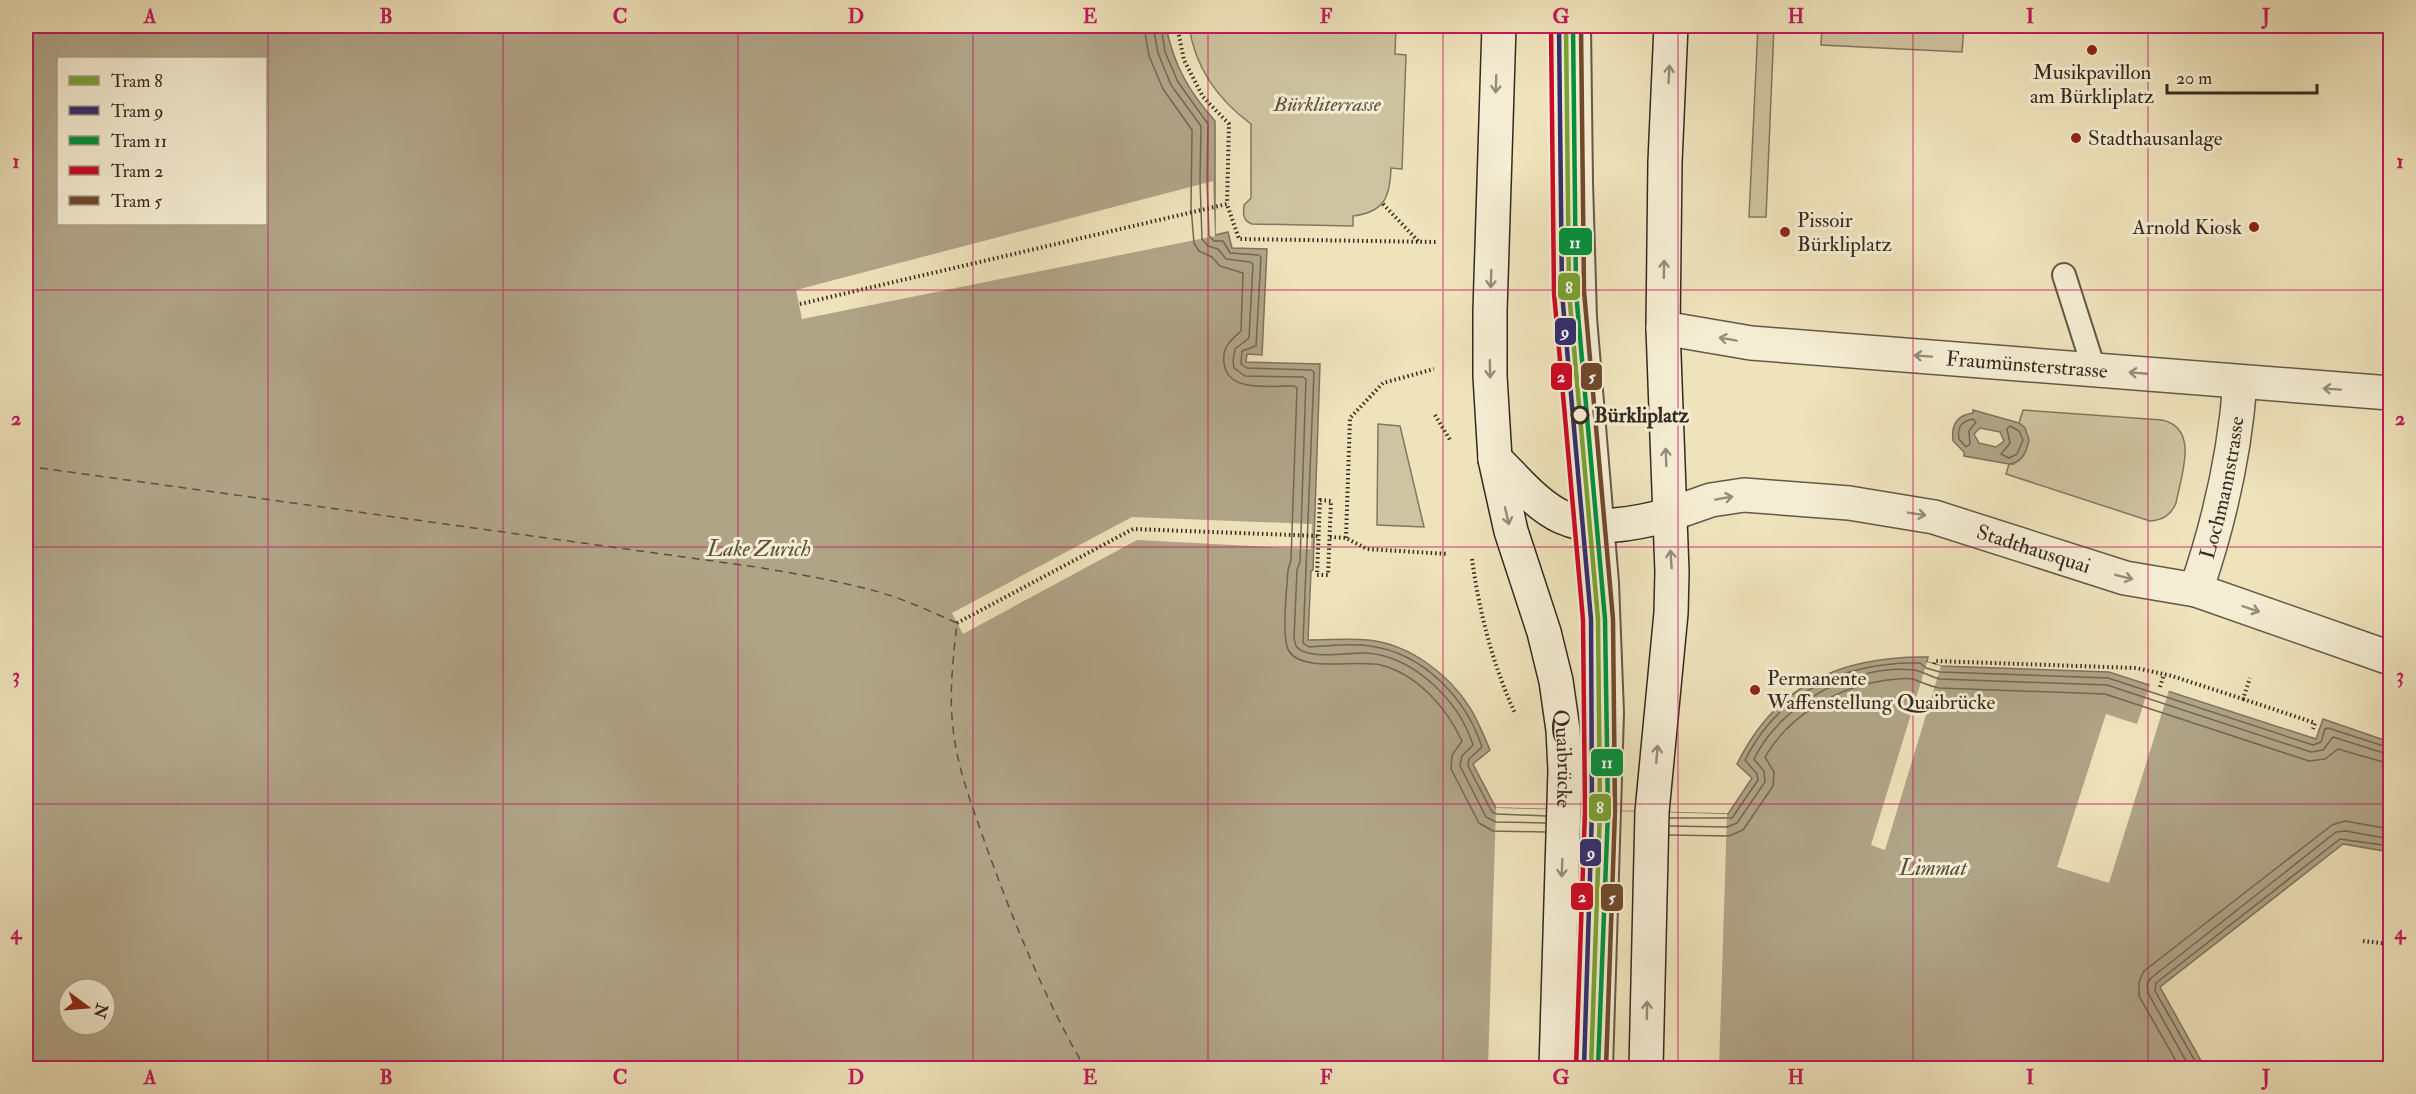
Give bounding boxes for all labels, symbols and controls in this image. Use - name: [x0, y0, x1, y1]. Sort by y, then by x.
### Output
- text: A: [143, 4, 157, 29]
- text: B: [379, 4, 393, 29]
- text: C: [613, 4, 627, 29]
- text: D: [848, 4, 864, 29]
- text: E: [1083, 4, 1098, 29]
- text: F: [1320, 4, 1333, 29]
- text: G: [1553, 4, 1570, 29]
- text: H: [1788, 4, 1804, 29]
- text: I: [2026, 4, 2034, 29]
- text: J: [2261, 4, 2270, 29]
- marker: Musikpavillon am Bürkliplatz: [2085, 43, 2099, 57]
- legend: [57, 57, 267, 225]
- scale bar: [2167, 57, 2317, 95]
- place label: Musikpavillon am Bürkliplatz: [2030, 59, 2154, 110]
- one-way arrow: [1664, 65, 1675, 85]
- text: 20 m: [2176, 67, 2212, 90]
- text: Tram 8: [111, 70, 163, 93]
- one-way arrow: [1491, 73, 1502, 93]
- park label: Bürkliterrasse: [1272, 91, 1382, 118]
- text: Tram 9: [111, 100, 164, 123]
- place label: Stadthausanlage: [2088, 125, 2223, 152]
- text: Tram 11: [111, 130, 167, 153]
- marker: Stadthausanlage: [2069, 131, 2083, 145]
- text: 1: [12, 149, 20, 174]
- text: 1: [2396, 149, 2404, 174]
- text: Tram 2: [111, 160, 163, 183]
- text: Tram 5: [111, 190, 162, 213]
- place label: Pissoir Bürkliplatz: [1797, 207, 1892, 258]
- place label: Arnold Kiosk: [2131, 214, 2242, 241]
- marker: Arnold Kiosk: [2247, 220, 2261, 234]
- marker: Pissoir Bürkliplatz: [1778, 225, 1792, 239]
- line badge: 11: [1558, 227, 1593, 256]
- text: 11: [1569, 233, 1581, 253]
- one-way arrow: [1658, 260, 1670, 280]
- one-way arrow: [1486, 268, 1497, 288]
- line badge: 8: [1557, 272, 1581, 301]
- text: 8: [1565, 278, 1573, 298]
- line badge: 9: [1554, 317, 1577, 346]
- text: 9: [1559, 322, 1569, 342]
- one-way arrow: [1719, 333, 1739, 344]
- street label: Fraumünsterstrasse: [1945, 345, 2109, 385]
- one-way arrow: [1913, 350, 1933, 361]
- one-way arrow: [1485, 359, 1496, 379]
- line badge: 2: [1550, 362, 1573, 391]
- line badge: 5: [1580, 362, 1603, 391]
- text: 2: [1557, 367, 1565, 387]
- text: 5: [1588, 367, 1596, 387]
- one-way arrow: [2128, 367, 2148, 378]
- one-way arrow: [2323, 383, 2343, 394]
- place label: Bürkliplatz: [1594, 402, 1690, 429]
- text: 2: [11, 406, 21, 431]
- marker: Bürkliplatz: [1571, 406, 1589, 424]
- text: 2: [2395, 406, 2405, 431]
- street label: Lochmannstrasse: [2194, 415, 2251, 562]
- one-way arrow: [1661, 447, 1672, 467]
- one-way arrow: [1713, 492, 1733, 503]
- one-way arrow: [1502, 506, 1514, 525]
- one-way arrow: [1907, 509, 1927, 520]
- street label: Stadthausquai: [1973, 518, 2094, 580]
- water label: Lake Zurich: [706, 535, 811, 563]
- one-way arrow: [1665, 550, 1676, 570]
- one-way arrow: [2114, 572, 2133, 584]
- one-way arrow: [2241, 605, 2260, 616]
- text: 3: [12, 663, 20, 688]
- text: 3: [2396, 663, 2404, 688]
- place label: Permanente Waffenstellung Quaibrücke: [1766, 665, 1996, 716]
- marker: Permanente Waffenstellung Quaibrücke: [1748, 683, 1762, 697]
- street label: Quaibrücke: [1546, 708, 1578, 809]
- one-way arrow: [1652, 744, 1663, 764]
- line badge: 11: [1590, 748, 1624, 777]
- text: 11: [1601, 753, 1613, 773]
- line badge: 8: [1588, 793, 1612, 822]
- text: 8: [1596, 798, 1604, 818]
- line badge: 9: [1579, 838, 1602, 867]
- text: 9: [1585, 843, 1595, 863]
- water label: Limmat: [1898, 854, 1969, 882]
- one-way arrow: [1556, 858, 1568, 878]
- line badge: 2: [1570, 882, 1594, 911]
- line badge: 5: [1600, 883, 1624, 912]
- text: 2: [1578, 887, 1586, 907]
- text: 5: [1608, 888, 1616, 908]
- text: 4: [10, 920, 23, 945]
- text: 4: [2394, 920, 2407, 945]
- north arrow: [57, 977, 117, 1037]
- text: N: [89, 1000, 112, 1021]
- one-way arrow: [1642, 1001, 1653, 1021]
- text: A: [143, 1065, 157, 1090]
- text: B: [379, 1065, 393, 1090]
- text: C: [613, 1065, 627, 1090]
- text: D: [848, 1065, 864, 1090]
- text: E: [1083, 1065, 1098, 1090]
- text: F: [1320, 1065, 1333, 1090]
- text: G: [1553, 1065, 1570, 1090]
- text: H: [1788, 1065, 1804, 1090]
- text: I: [2026, 1065, 2034, 1090]
- text: J: [2261, 1065, 2270, 1090]

